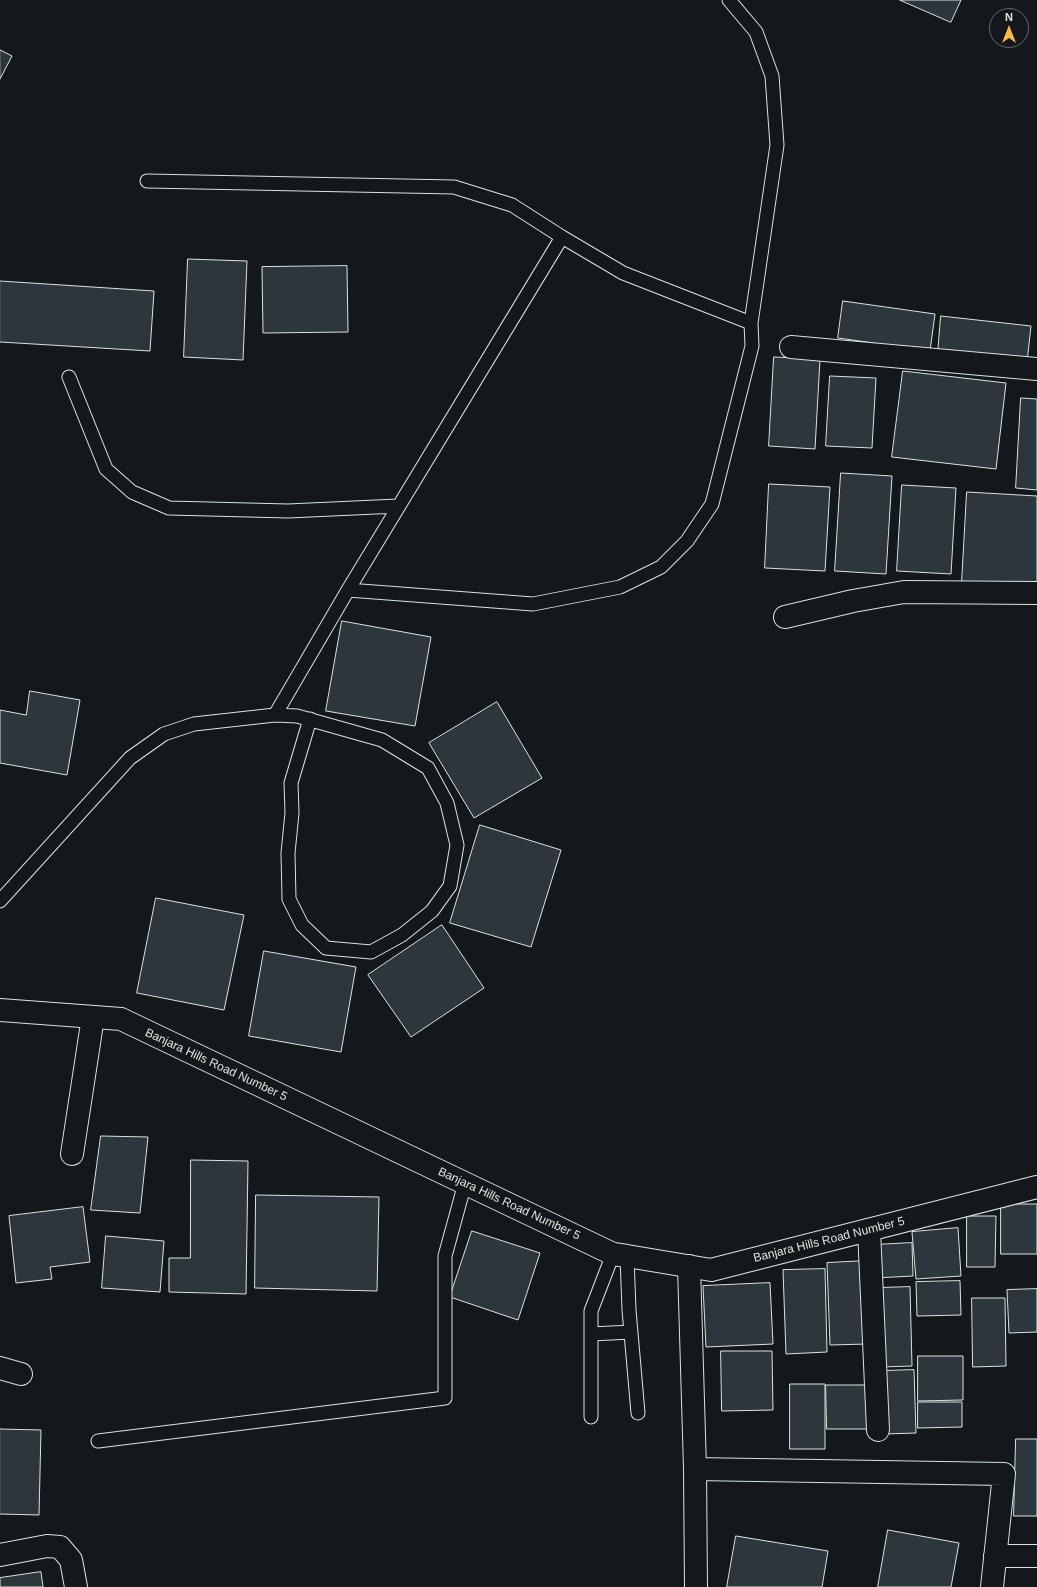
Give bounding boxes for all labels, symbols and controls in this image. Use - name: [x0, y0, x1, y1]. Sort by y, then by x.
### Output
- north arrow: [989, 8, 1029, 48]
- text: N: [1005, 11, 1013, 23]
- street label: Banjara Hills Road Number 5: [143, 1026, 289, 1104]
- street label: Banjara Hills Road Number 5: [436, 1165, 582, 1243]
- street label: Banjara Hills Road Number 5: [752, 1214, 906, 1266]

